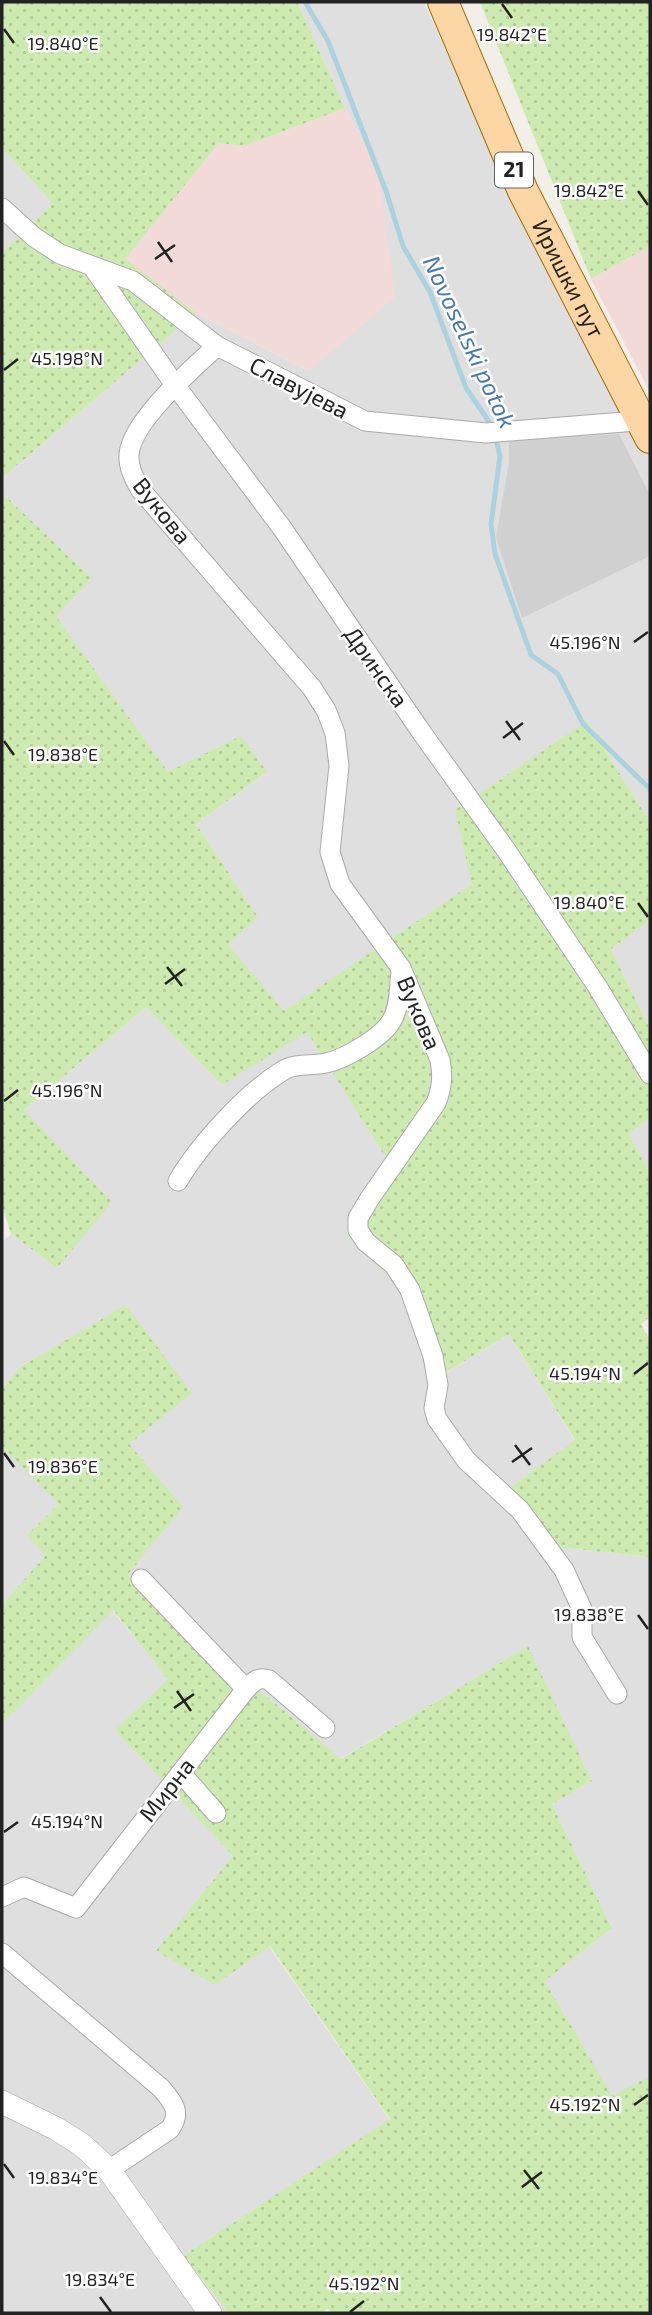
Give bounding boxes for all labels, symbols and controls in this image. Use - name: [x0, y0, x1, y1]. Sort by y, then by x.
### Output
- text: 19.842°E: [477, 23, 547, 45]
- text: 19.840°E: [27, 32, 99, 54]
- road number: 21: [495, 152, 533, 188]
- text: 19.842°E: [554, 179, 624, 201]
- street label: Иришки пут: [527, 215, 611, 342]
- water label: Novoselski potok: [418, 251, 523, 432]
- text: 45.198°N: [31, 347, 103, 369]
- street label: Славујева: [245, 350, 354, 425]
- street label: Вукова: [127, 472, 198, 550]
- street label: Дринска: [339, 620, 415, 712]
- text: 45.196°N: [549, 631, 621, 653]
- text: 19.838°E: [28, 743, 98, 765]
- text: 19.840°E: [553, 891, 625, 913]
- street label: Вукова: [391, 972, 448, 1054]
- text: 45.196°N: [31, 1079, 103, 1101]
- text: 45.194°N: [549, 1362, 621, 1384]
- text: 19.836°E: [28, 1455, 98, 1477]
- text: 19.838°E: [554, 1603, 624, 1625]
- street label: Мирна: [133, 1752, 200, 1827]
- text: 45.194°N: [31, 1810, 103, 1832]
- text: 45.192°N: [550, 2093, 620, 2115]
- text: 19.834°E: [28, 2166, 98, 2188]
- text: 19.834°E: [65, 2268, 135, 2290]
- text: 45.192°N: [329, 2272, 399, 2294]

